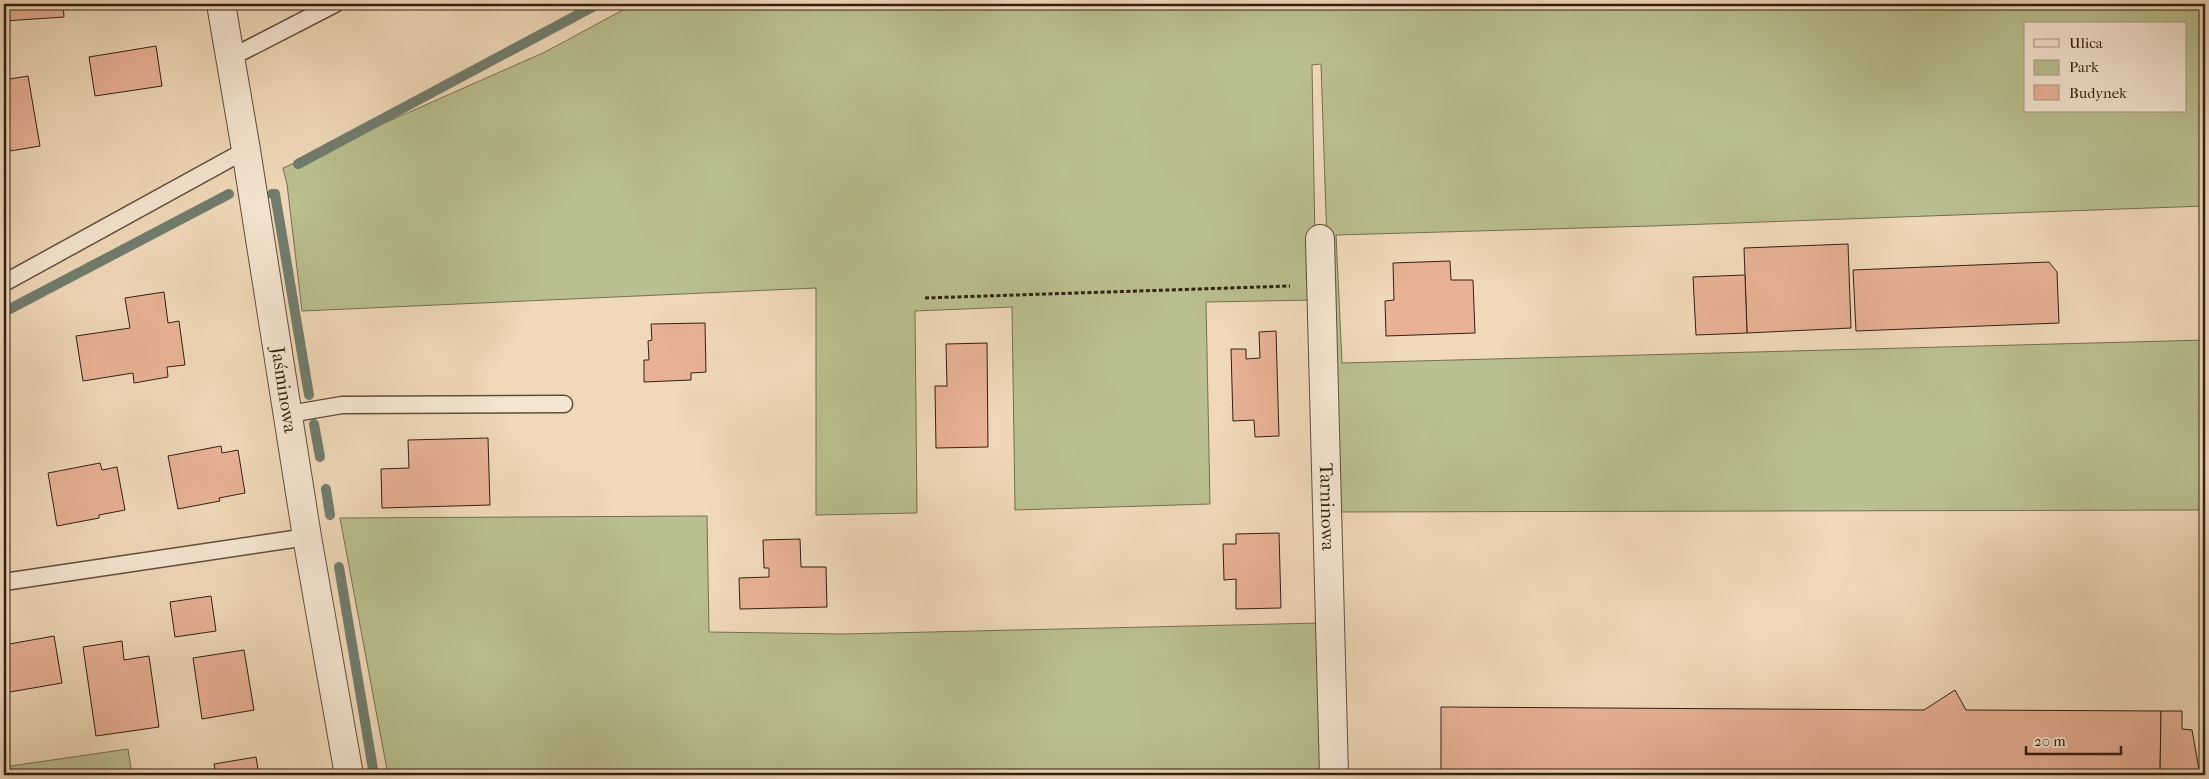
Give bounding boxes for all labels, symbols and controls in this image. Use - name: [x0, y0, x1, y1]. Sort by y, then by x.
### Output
- legend: [2024, 22, 2186, 112]
- text: Ulica: [2069, 34, 2104, 52]
- text: Park: [2069, 58, 2099, 76]
- text: Budynek: [2069, 84, 2127, 102]
- street label: Jaśminowa: [266, 343, 301, 435]
- street label: Tarninowa: [1315, 463, 1339, 551]
- scale bar: [2026, 724, 2122, 756]
- text: 20 m: [2034, 732, 2066, 750]

